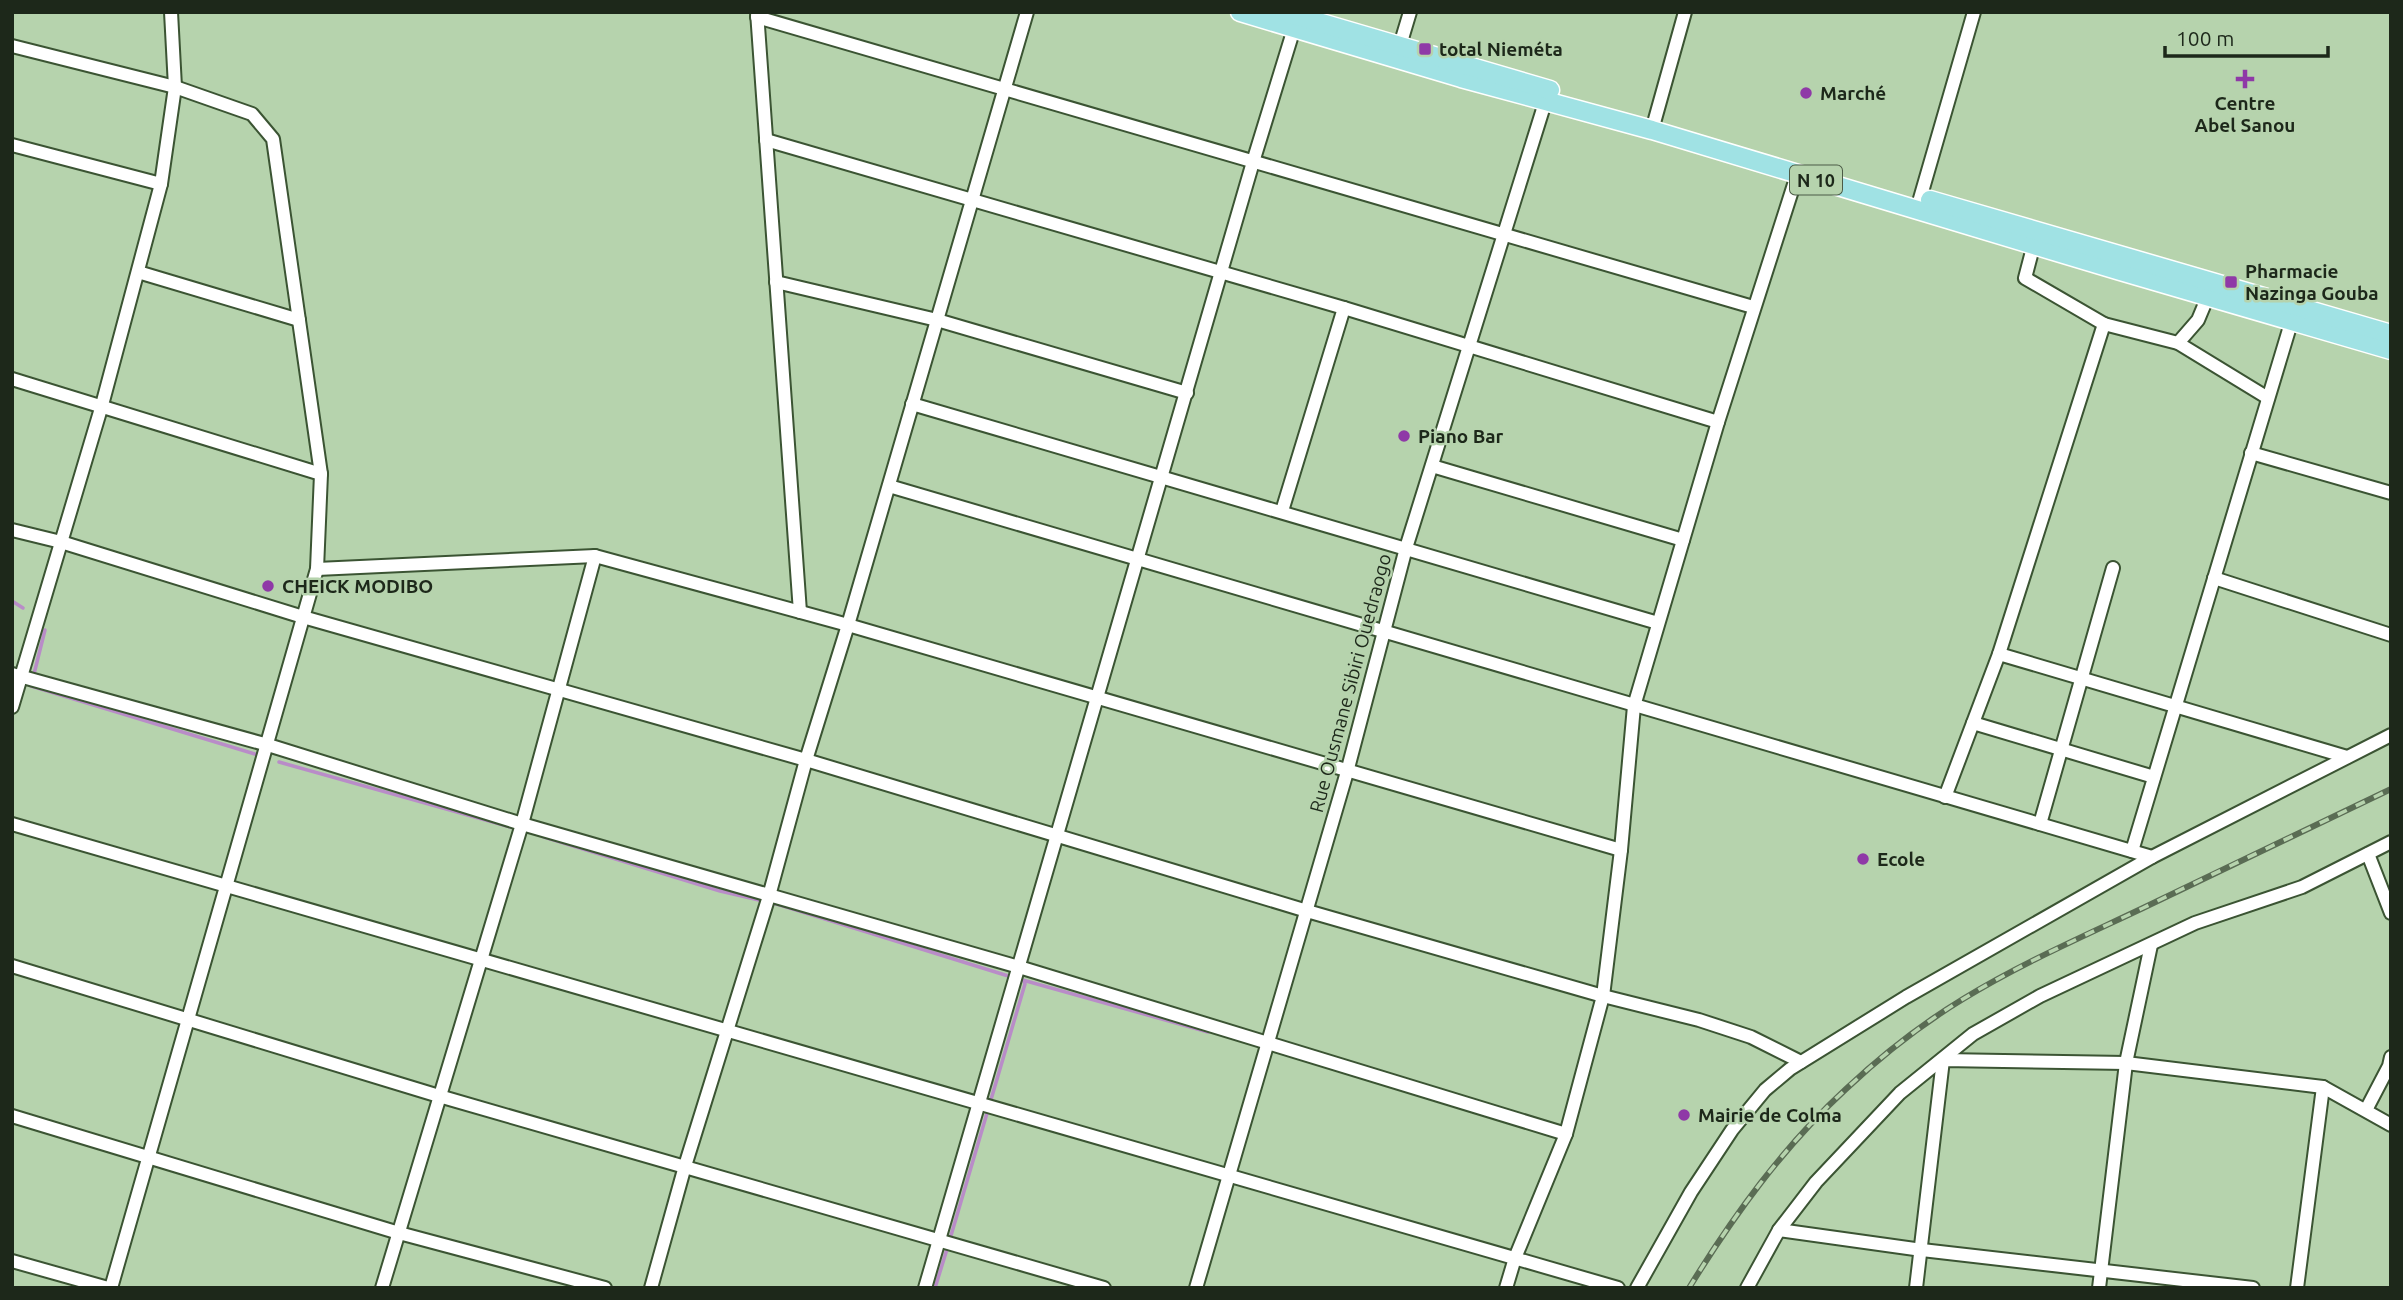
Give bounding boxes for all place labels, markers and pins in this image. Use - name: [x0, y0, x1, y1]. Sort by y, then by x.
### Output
- place label: total Nieméta: [1439, 38, 1563, 60]
- marker: total Nieméta: [1417, 41, 1433, 57]
- marker: Centre Abel Sanou: [2235, 69, 2255, 89]
- place label: Marché: [1820, 82, 1886, 104]
- marker: Marché: [1798, 85, 1814, 101]
- place label: Centre Abel Sanou: [2195, 92, 2295, 136]
- place label: Pharmacie Nazinga Gouba: [2245, 260, 2379, 304]
- marker: Pharmacie Nazinga Gouba: [2223, 274, 2239, 290]
- place label: Piano Bar: [1418, 425, 1504, 447]
- marker: Piano Bar: [1396, 428, 1412, 444]
- place label: CHEICK MODIBO: [282, 575, 433, 597]
- marker: CHEICK MODIBO: [260, 578, 276, 594]
- place label: Ecole: [1877, 848, 1925, 870]
- marker: Ecole: [1855, 851, 1871, 867]
- place label: Mairie de Colma: [1698, 1104, 1842, 1126]
- marker: Mairie de Colma: [1676, 1107, 1692, 1123]

